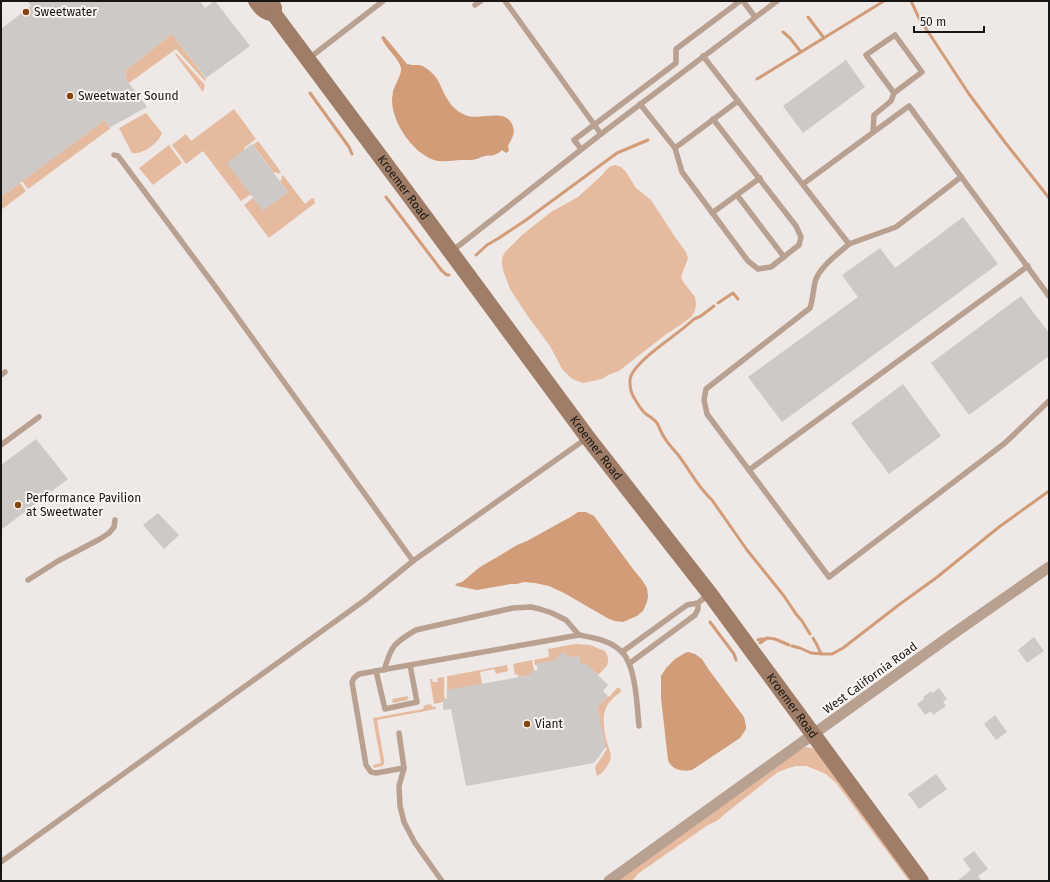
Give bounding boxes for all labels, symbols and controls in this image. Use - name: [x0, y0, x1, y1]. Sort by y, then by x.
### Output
- place label: Sweetwater: [34, 5, 97, 19]
- marker: Sweetwater: [21, 7, 31, 17]
- scale bar: [914, 8, 984, 34]
- text: 50 m: [920, 15, 946, 29]
- place label: Sweetwater Sound: [78, 89, 179, 103]
- marker: Sweetwater Sound: [65, 91, 75, 101]
- street label: Kroemer Road: [375, 152, 432, 223]
- street label: Kroemer Road: [567, 413, 625, 483]
- place label: Performance Pavilion at Sweetwater: [26, 491, 141, 519]
- marker: Performance Pavilion at Sweetwater: [13, 500, 23, 510]
- street label: West California Road: [820, 639, 920, 717]
- street label: Kroemer Road: [764, 670, 821, 741]
- place label: Viant: [535, 717, 564, 731]
- marker: Viant: [522, 719, 532, 729]

